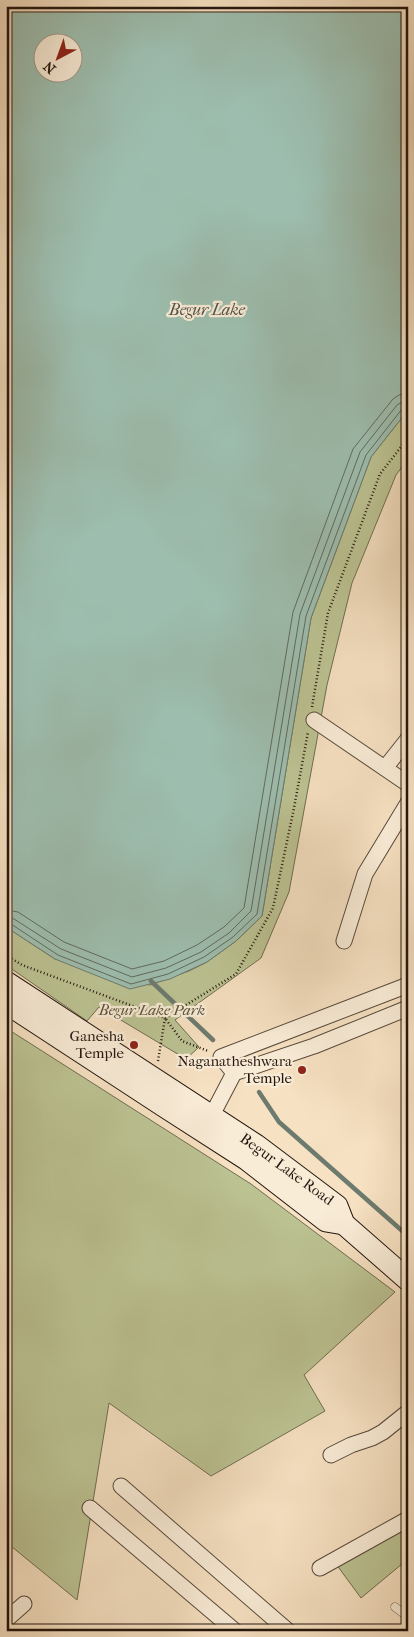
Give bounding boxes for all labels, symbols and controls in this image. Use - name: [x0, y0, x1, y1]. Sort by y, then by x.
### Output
- north arrow: [32, 32, 82, 82]
- text: N: [40, 57, 59, 77]
- water label: Begur Lake: [168, 300, 246, 319]
- park label: Begur Lake Park: [98, 1001, 205, 1019]
- place label: Ganesha Temple: [70, 1027, 125, 1062]
- marker: Ganesha Temple: [128, 1039, 140, 1051]
- place label: Naganatheshwara Temple: [177, 1052, 293, 1087]
- marker: Naganatheshwara Temple: [296, 1064, 308, 1076]
- street label: Begur Lake Road: [237, 1129, 338, 1209]

